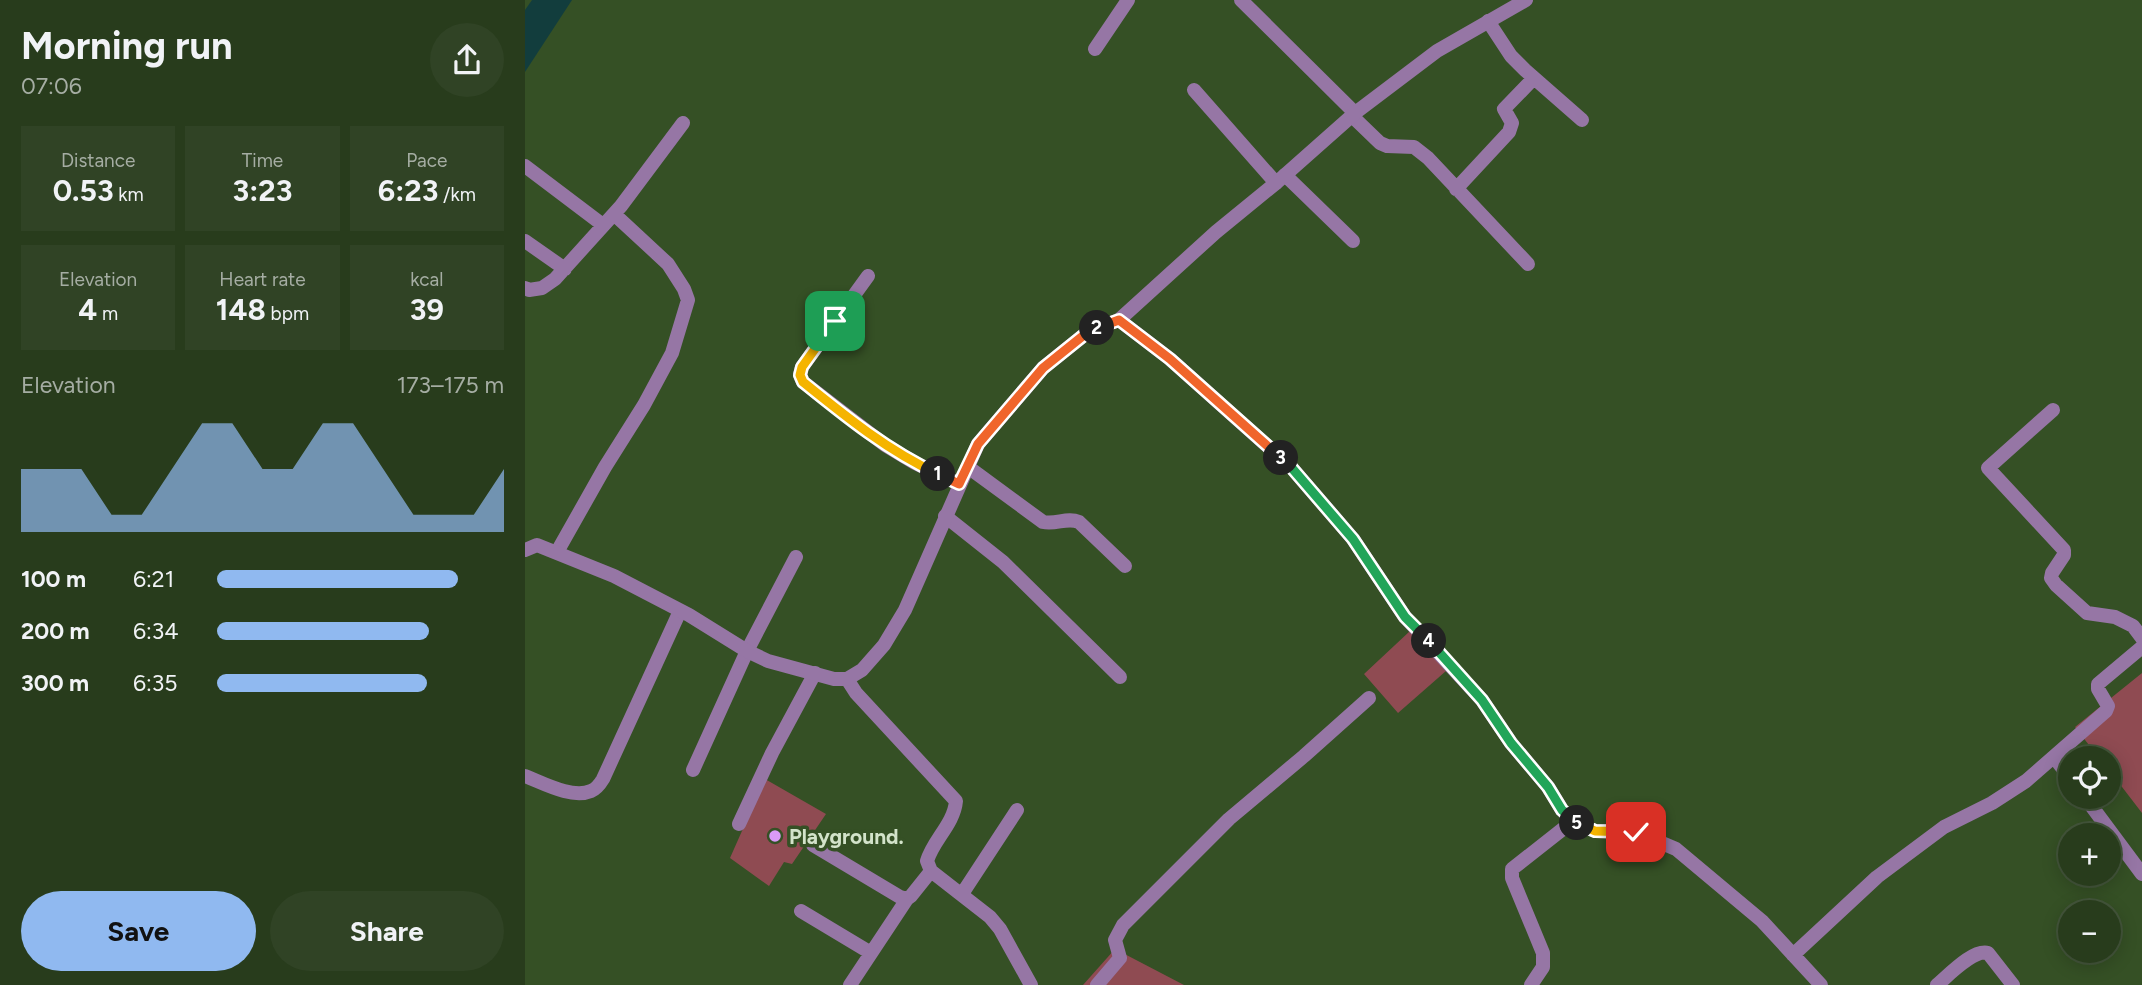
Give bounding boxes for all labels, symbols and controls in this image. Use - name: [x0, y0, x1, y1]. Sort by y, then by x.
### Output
- text: Morning run: [21, 23, 233, 69]
- button: share: [430, 23, 504, 97]
- text: 07:06: [21, 72, 82, 100]
- text: Distance: [61, 149, 135, 172]
- text: Time: [242, 149, 283, 172]
- text: Pace: [406, 149, 447, 172]
- text: 0.53: [53, 172, 114, 209]
- text: 3:23: [233, 172, 292, 209]
- text: 6:23: [378, 172, 438, 209]
- text: km: [114, 183, 144, 206]
- text: /km: [438, 183, 476, 206]
- text: Elevation: [59, 268, 137, 291]
- text: Heart rate: [219, 268, 306, 291]
- text: kcal: [410, 268, 443, 291]
- text: 4: [78, 291, 97, 328]
- text: 148: [216, 291, 266, 328]
- text: 39: [410, 291, 444, 328]
- pin: [805, 291, 865, 351]
- text: m: [97, 302, 118, 325]
- text: bpm: [266, 302, 309, 325]
- icon: arrive: [816, 302, 854, 340]
- pin: 2: [1079, 310, 1115, 346]
- text: 2: [1091, 316, 1102, 339]
- text: Elevation: [21, 371, 116, 399]
- text: 173–175 m: [397, 371, 504, 399]
- pin: 3: [1263, 440, 1299, 476]
- text: 3: [1275, 446, 1286, 469]
- pin: 1: [921, 456, 955, 491]
- text: 1: [933, 462, 942, 485]
- text: 100 m: [21, 565, 86, 593]
- text: 6:21: [133, 565, 174, 593]
- text: 200 m: [21, 617, 90, 645]
- text: 6:34: [133, 617, 179, 645]
- pin: 4: [1411, 624, 1447, 658]
- text: 4: [1422, 629, 1435, 652]
- text: 300 m: [21, 669, 89, 697]
- text: 6:35: [133, 669, 178, 697]
- map controls: [2058, 746, 2121, 963]
- button: locate: [2058, 746, 2121, 809]
- pin: [1606, 802, 1666, 862]
- pin: 5: [1559, 806, 1595, 840]
- text: 5: [1571, 811, 1582, 834]
- icon: check: [1617, 813, 1655, 851]
- button: +: [2058, 823, 2121, 886]
- place label: Playground.: [789, 824, 904, 849]
- marker: Playground.: [767, 828, 783, 844]
- button: Save: [21, 891, 256, 971]
- button: Share: [270, 891, 504, 971]
- button: −: [2058, 900, 2121, 963]

